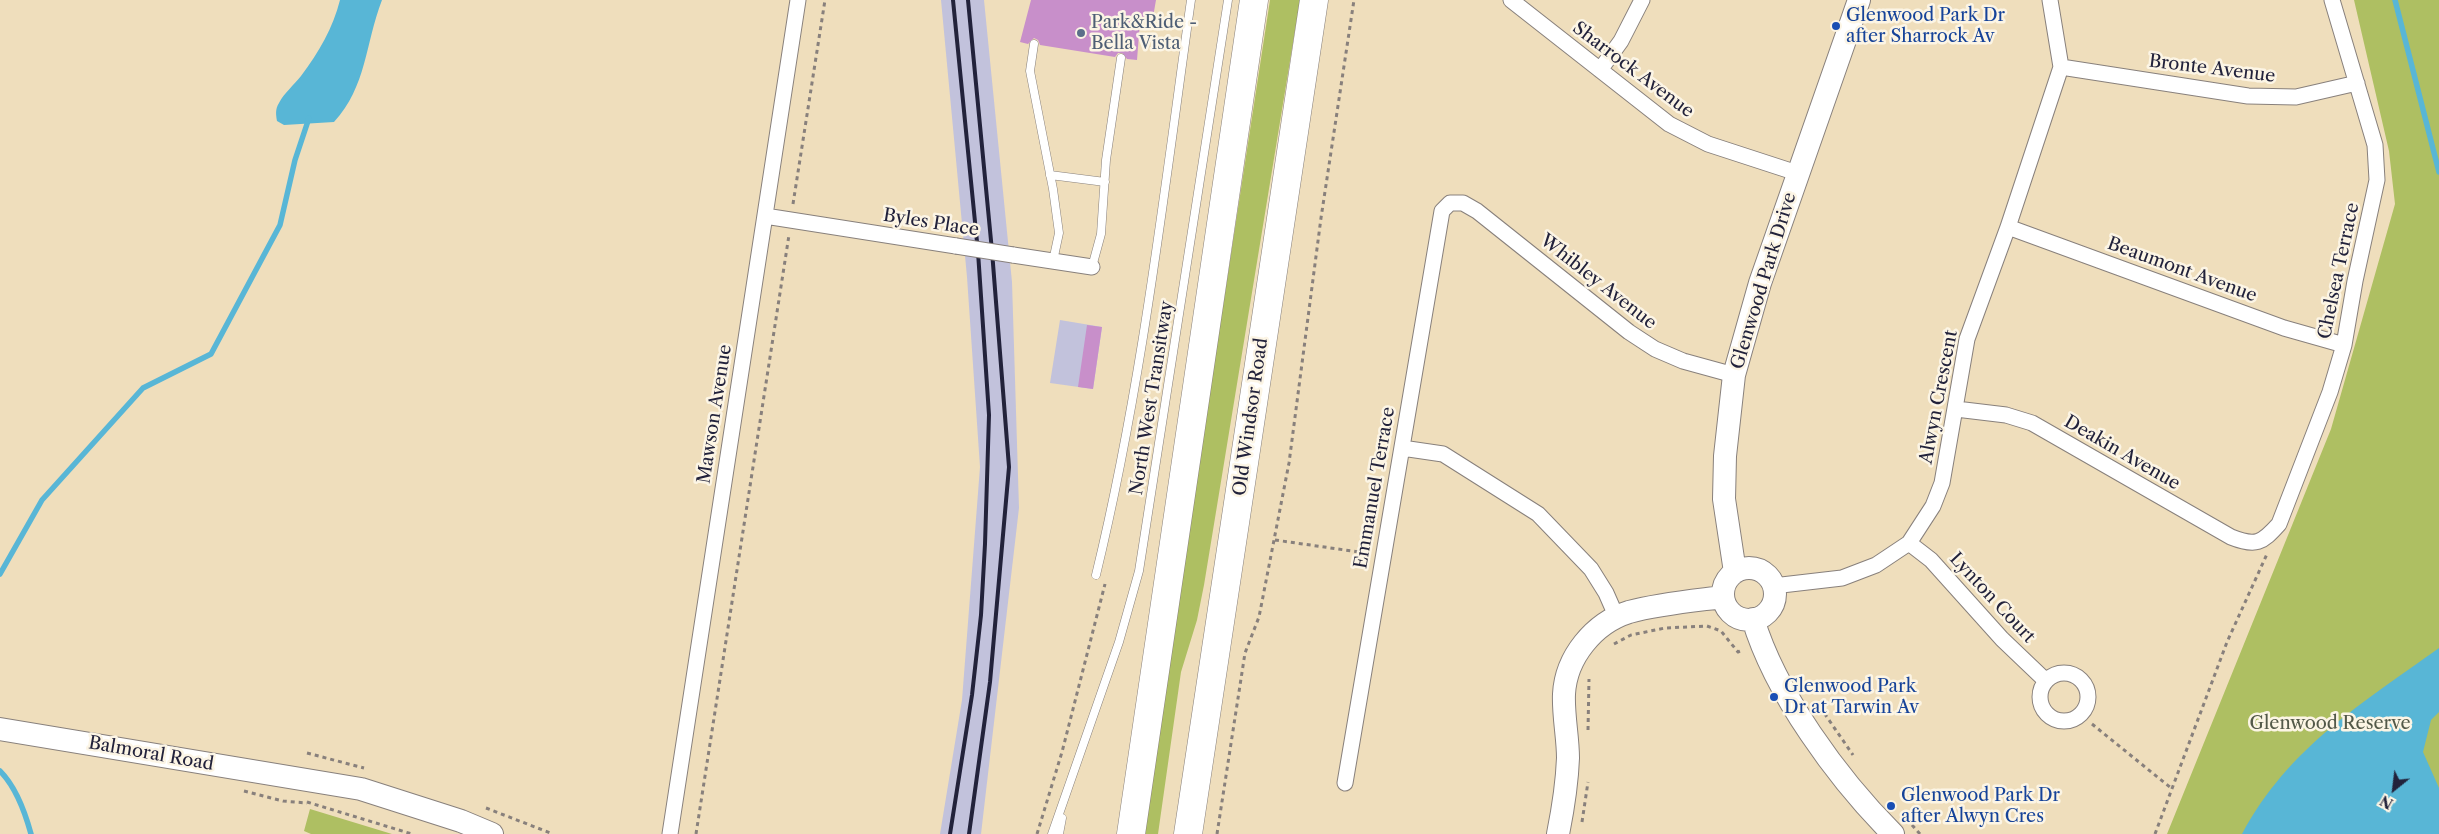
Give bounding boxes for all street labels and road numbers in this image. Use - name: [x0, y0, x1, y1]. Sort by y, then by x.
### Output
- street label: Sharrock Avenue: [1568, 17, 1698, 123]
- street label: Bronte Avenue: [2147, 51, 2277, 87]
- street label: Glenwood Park Drive: [1727, 190, 1801, 372]
- street label: Chelsea Terrace: [2314, 201, 2364, 341]
- street label: Byles Place: [882, 205, 980, 241]
- street label: Whibley Avenue: [1536, 230, 1660, 334]
- street label: Beaumont Avenue: [2104, 233, 2260, 307]
- street label: North West Transitway: [1126, 299, 1178, 497]
- street label: Alwyn Crescent: [1915, 328, 1963, 466]
- street label: Old Windsor Road: [1229, 337, 1273, 497]
- street label: Mawson Avenue: [693, 343, 737, 485]
- street label: Emmanuel Terrace: [1350, 405, 1400, 571]
- street label: Deakin Avenue: [2060, 411, 2184, 495]
- street label: Lynton Court: [1945, 548, 2039, 648]
- street label: Balmoral Road: [87, 732, 215, 776]

